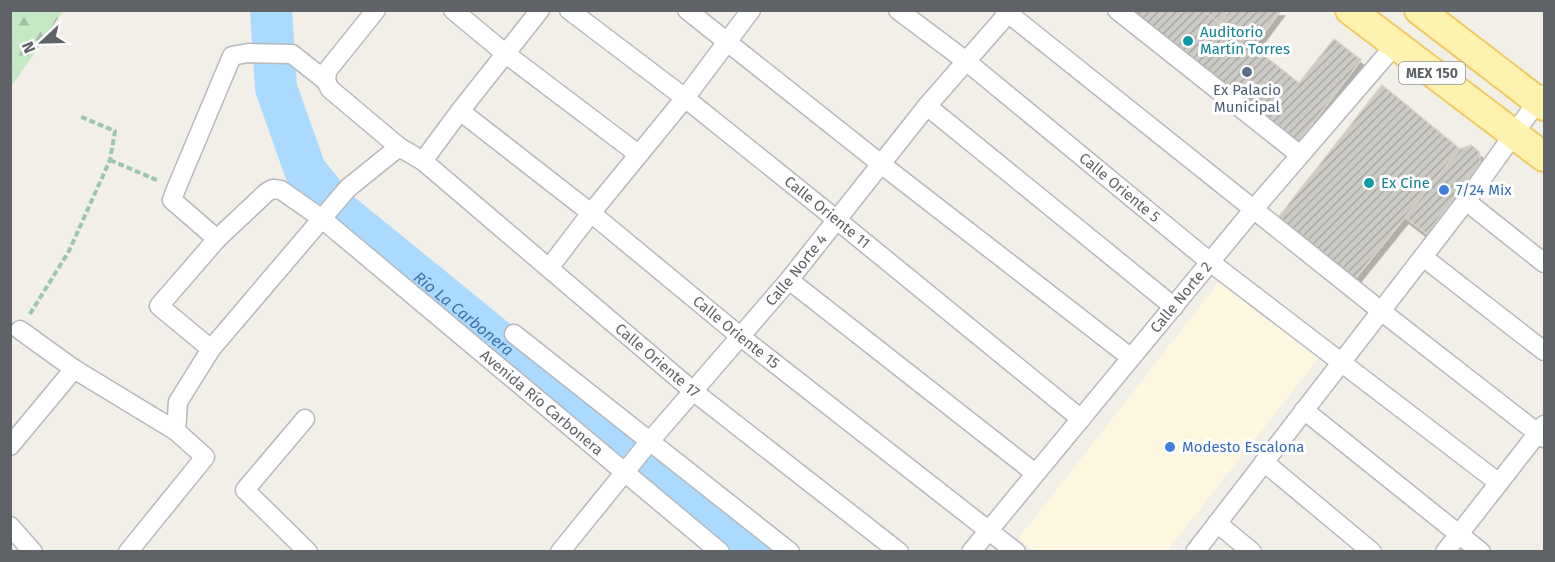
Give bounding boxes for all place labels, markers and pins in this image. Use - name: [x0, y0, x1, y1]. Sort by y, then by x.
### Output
- place label: Auditorio Martín Torres: [1200, 23, 1290, 58]
- marker: Auditorio Martín Torres: [1181, 34, 1195, 48]
- marker: Ex Palacio Municipal: [1240, 65, 1254, 79]
- place label: Ex Palacio Municipal: [1213, 81, 1281, 116]
- place label: Ex Cine: [1381, 174, 1430, 192]
- marker: Ex Cine: [1362, 176, 1376, 190]
- place label: 7/24 Mix: [1456, 181, 1512, 199]
- marker: 7/24 Mix: [1437, 183, 1451, 197]
- place label: Modesto Escalona: [1182, 438, 1305, 456]
- marker: Modesto Escalona: [1163, 440, 1177, 454]

